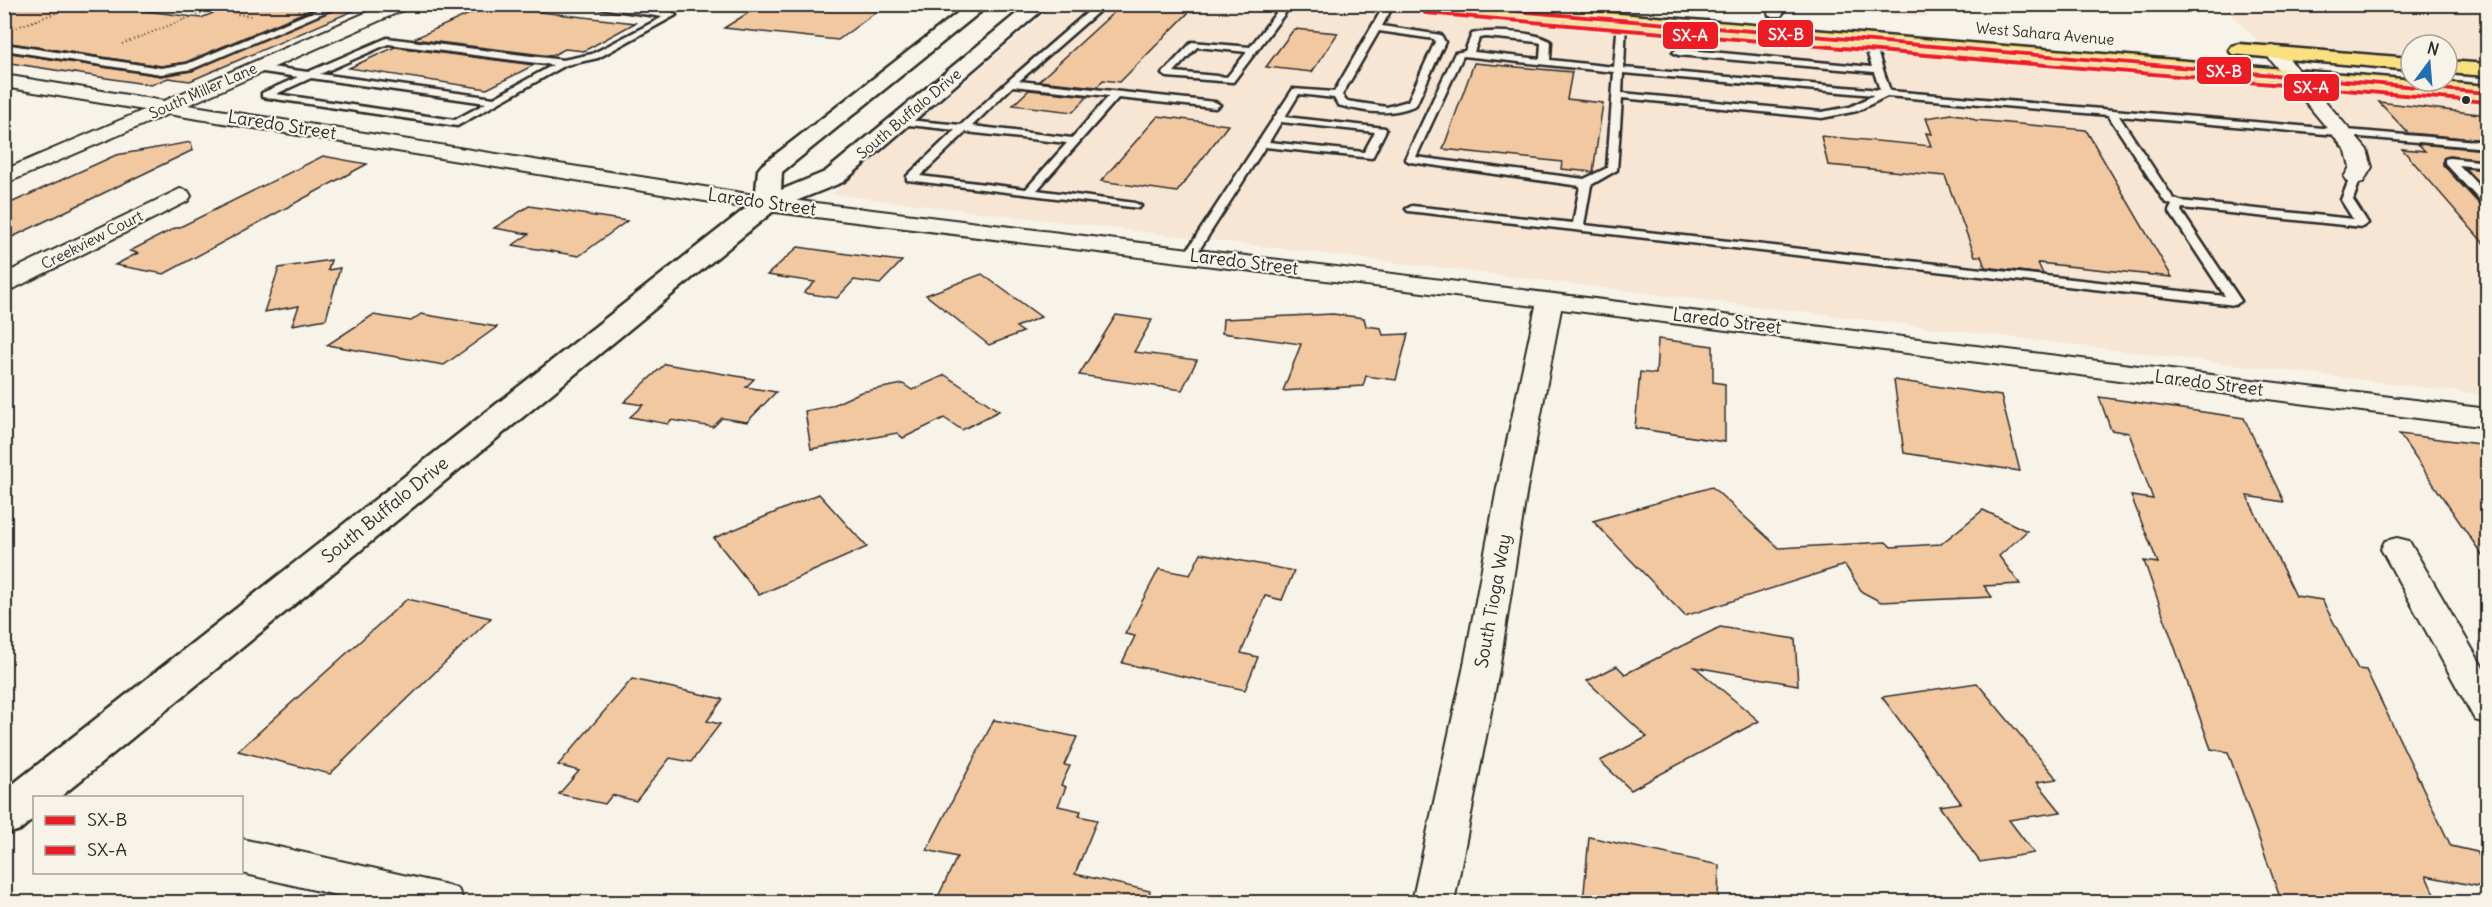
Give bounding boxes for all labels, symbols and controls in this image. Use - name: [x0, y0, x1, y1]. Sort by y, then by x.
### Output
- street label: West Sahara Avenue: [1975, 18, 2115, 49]
- line badge: SX-B: [1757, 19, 1814, 48]
- line badge: SX-A: [1662, 21, 1719, 50]
- text: SX-B: [1768, 24, 1804, 44]
- text: SX-A: [1672, 25, 1708, 45]
- north arrow: [2399, 33, 2459, 93]
- text: N: [2425, 37, 2441, 60]
- line badge: SX-B: [2196, 56, 2252, 85]
- street label: South Miller Lane: [146, 58, 260, 123]
- text: SX-B: [2206, 61, 2242, 81]
- street label: South Buffalo Drive: [853, 64, 965, 163]
- line badge: SX-A: [2283, 73, 2340, 102]
- text: SX-A: [2293, 77, 2329, 97]
- unlabelled marker: [2460, 94, 2472, 106]
- street label: Laredo Street: [226, 105, 338, 144]
- street label: Laredo Street: [706, 182, 818, 221]
- street label: Creekview Court: [38, 206, 146, 273]
- street label: Laredo Street: [1188, 243, 1300, 280]
- street label: Laredo Street: [1671, 302, 1783, 339]
- street label: Laredo Street: [2153, 364, 2265, 401]
- street label: South Buffalo Drive: [317, 451, 453, 568]
- street label: South Tioga Way: [1469, 532, 1516, 670]
- legend: [33, 796, 243, 874]
- text: SX-B: [87, 808, 127, 831]
- text: SX-A: [87, 838, 127, 861]

